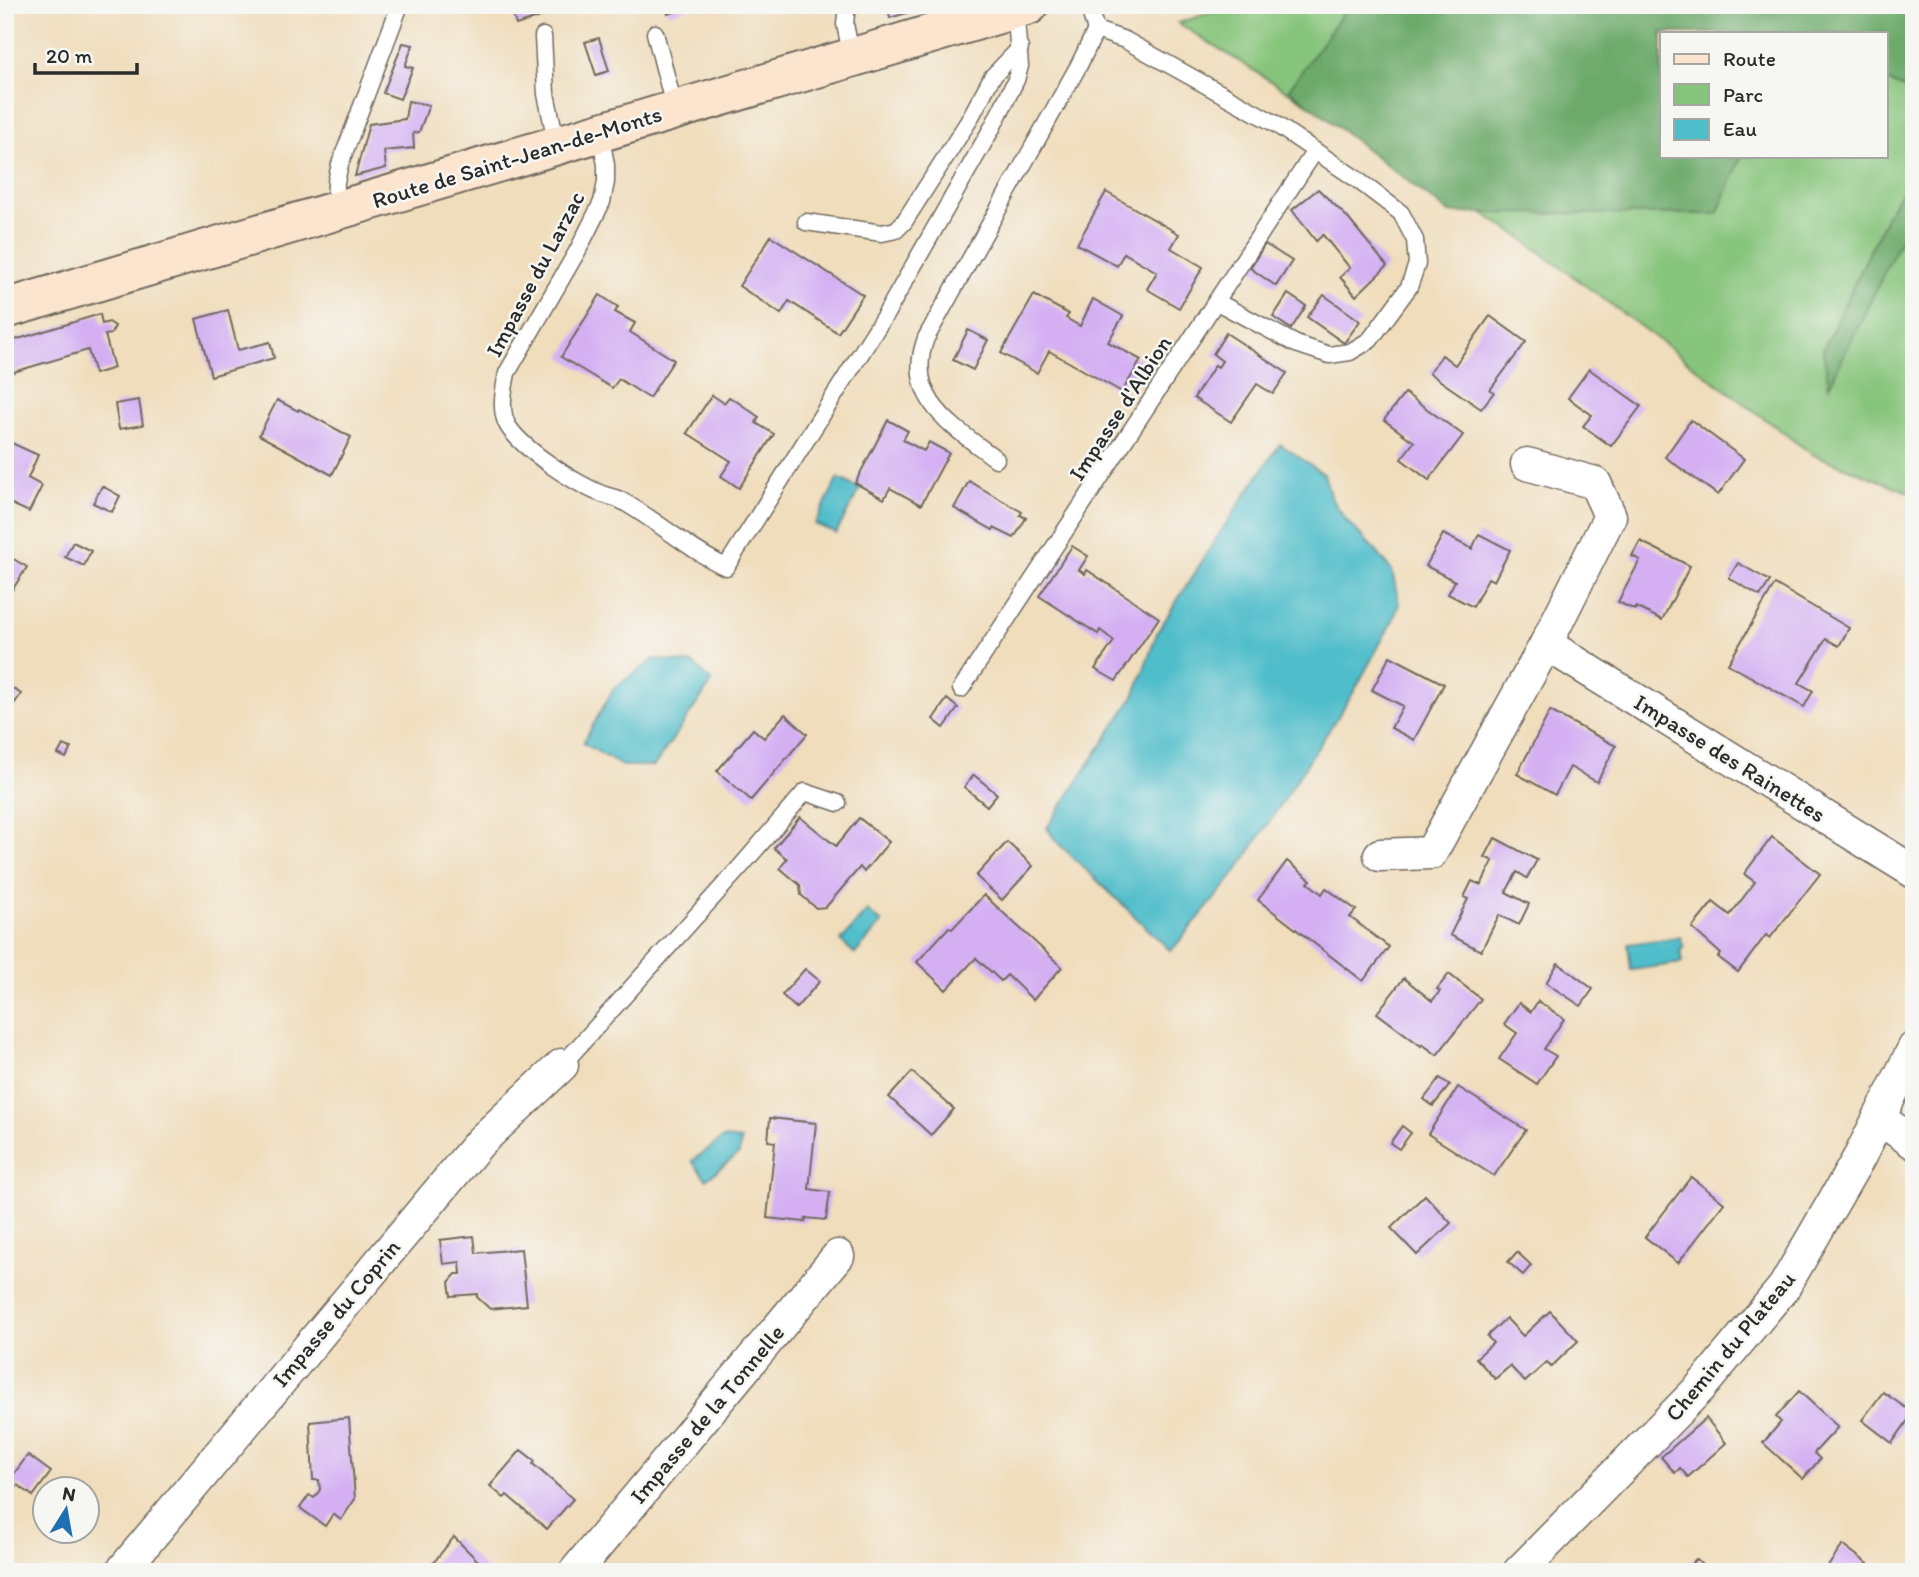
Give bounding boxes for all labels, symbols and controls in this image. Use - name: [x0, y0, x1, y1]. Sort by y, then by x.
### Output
- scale bar: [35, 32, 136, 76]
- legend: [1660, 32, 1888, 158]
- text: 20 m: [46, 43, 93, 68]
- text: Route: [1723, 46, 1776, 71]
- text: Parc: [1723, 82, 1763, 107]
- street label: Route de Saint-Jean-de-Monts: [369, 100, 665, 214]
- text: Eau: [1723, 116, 1757, 141]
- street label: Impasse du Larzac: [480, 186, 590, 362]
- street label: Impasse d'Albion: [1063, 330, 1177, 486]
- street label: Impasse des Rainettes: [1629, 688, 1831, 828]
- street label: Impasse du Coprin: [266, 1233, 406, 1393]
- street label: Chemin du Plateau: [1659, 1265, 1801, 1427]
- street label: Impasse de la Tonnelle: [624, 1319, 790, 1509]
- north arrow: [32, 1476, 102, 1546]
- text: N: [61, 1481, 78, 1506]

